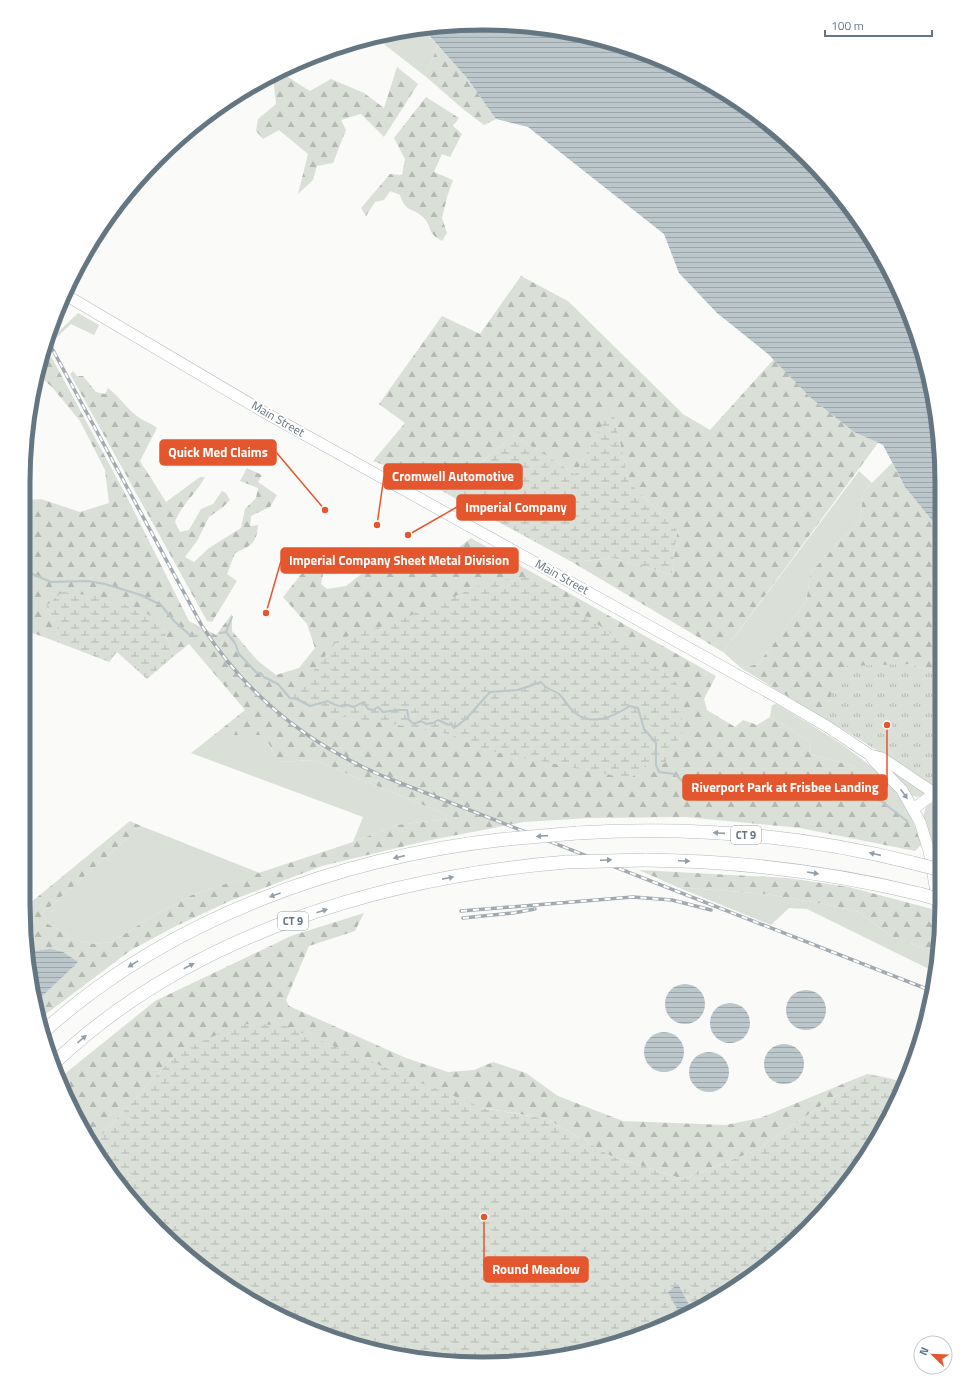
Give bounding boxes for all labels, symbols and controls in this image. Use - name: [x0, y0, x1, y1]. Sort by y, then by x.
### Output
- scale bar: [825, 12, 932, 38]
- text: 100 m: [831, 16, 864, 35]
- street label: Main Street: [248, 396, 309, 442]
- callout: Quick Med Claims: [160, 440, 276, 465]
- text: Quick Med Claims: [168, 442, 268, 462]
- callout: Cromwell Automotive: [384, 464, 522, 489]
- text: Cromwell Automotive: [392, 466, 514, 486]
- callout: Imperial Company: [457, 495, 575, 520]
- text: Imperial Company: [465, 497, 567, 517]
- callout: Imperial Company Sheet Metal Division: [281, 548, 518, 573]
- text: Imperial Company Sheet Metal Division: [289, 550, 509, 570]
- street label: Main Street: [532, 554, 593, 599]
- callout: Riverport Park at Frisbee Landing: [683, 775, 887, 800]
- text: Riverport Park at Frisbee Landing: [691, 777, 879, 797]
- one-way arrow: [900, 789, 908, 800]
- road number: CT 9: [731, 826, 761, 844]
- one-way arrow: [713, 829, 725, 836]
- one-way arrow: [536, 832, 548, 839]
- one-way arrow: [869, 850, 881, 856]
- one-way arrow: [393, 855, 405, 861]
- one-way arrow: [600, 857, 613, 863]
- one-way arrow: [678, 858, 691, 864]
- one-way arrow: [807, 870, 819, 876]
- one-way arrow: [442, 875, 454, 881]
- one-way arrow: [269, 892, 281, 898]
- one-way arrow: [316, 908, 328, 914]
- road number: CT 9: [278, 912, 308, 930]
- one-way arrow: [127, 960, 139, 967]
- one-way arrow: [183, 963, 195, 969]
- one-way arrow: [76, 1034, 87, 1043]
- callout: Round Meadow: [484, 1257, 588, 1282]
- text: Round Meadow: [492, 1259, 580, 1279]
- north arrow: [913, 1335, 953, 1375]
- text: N: [915, 1344, 933, 1358]

